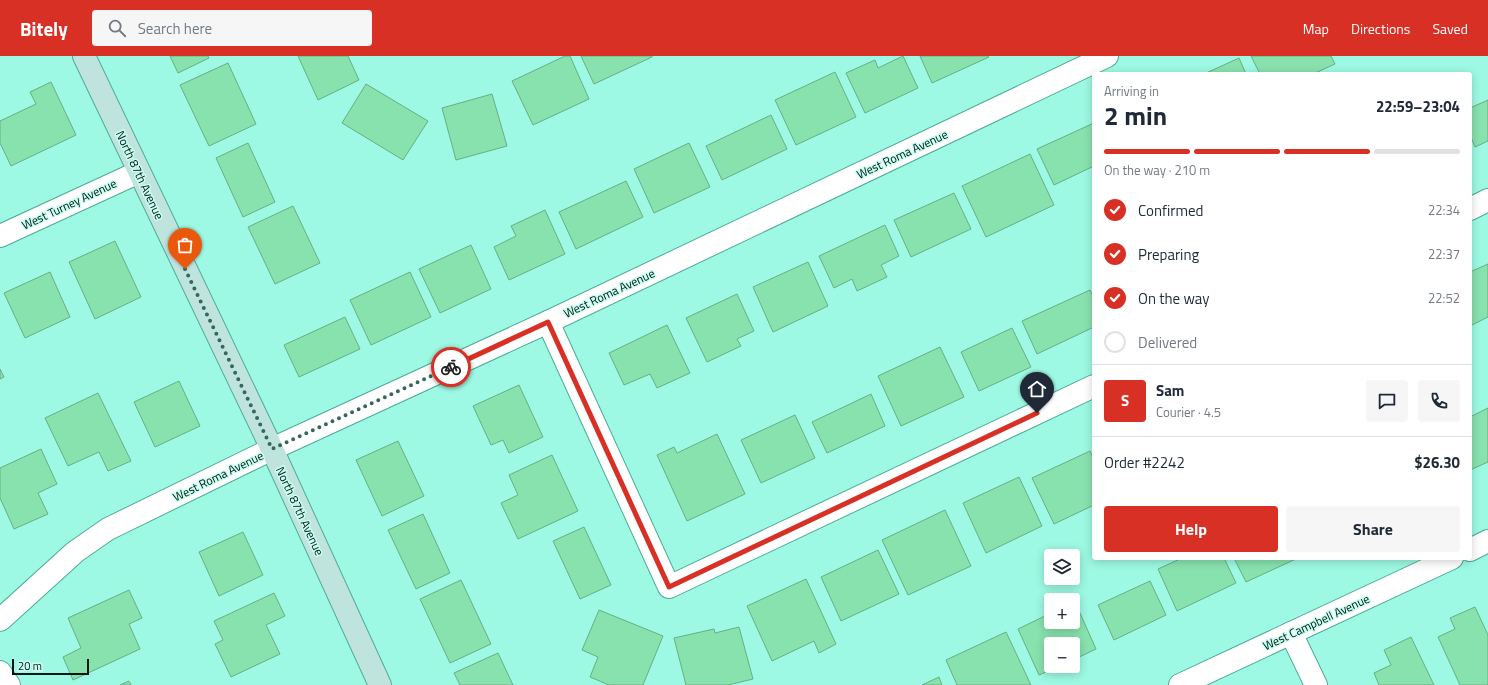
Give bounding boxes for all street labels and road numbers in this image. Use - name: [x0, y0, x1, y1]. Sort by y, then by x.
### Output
- street label: West Roma Avenue: [853, 125, 951, 183]
- street label: North 87th Avenue: [111, 127, 169, 223]
- street label: West Turney Avenue: [18, 174, 120, 234]
- street label: West Roma Avenue: [560, 264, 658, 322]
- street label: West Roma Avenue: [169, 446, 267, 506]
- street label: North 87th Avenue: [271, 463, 329, 559]
- street label: West Campbell Avenue: [1259, 589, 1373, 655]

